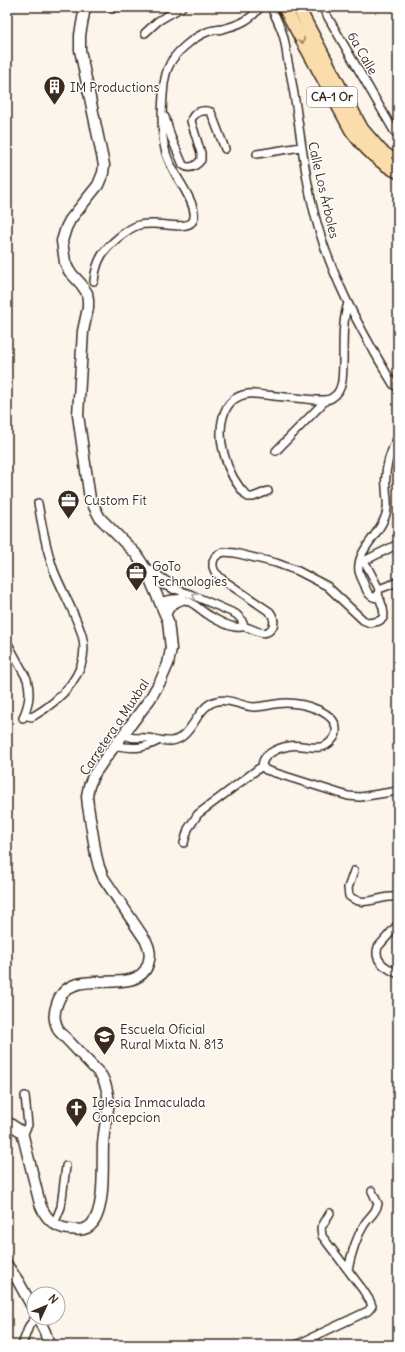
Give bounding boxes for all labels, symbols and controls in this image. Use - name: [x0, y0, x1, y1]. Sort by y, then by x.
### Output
- street label: 6a Calle: [344, 29, 382, 78]
- one-way arrow: [298, 37, 305, 45]
- building icon: IM Productions: [41, 74, 67, 107]
- place label: IM Productions: [70, 79, 160, 96]
- road number: CA-1 Or: [307, 87, 357, 107]
- street label: Calle Los Árboles: [304, 140, 344, 240]
- office icon: Custom Fit: [56, 487, 82, 520]
- place label: Custom Fit: [84, 492, 147, 509]
- place label: GoTo Technologies: [152, 558, 227, 590]
- office icon: GoTo Technologies: [124, 560, 150, 593]
- one-way arrow: [192, 593, 199, 601]
- street label: Carretera a Muxbal: [76, 676, 153, 779]
- place label: Escuela Oficial Rural Mixta N. 813: [120, 1021, 224, 1053]
- school or university icon: Escuela Oficial Rural Mixta N. 813: [92, 1023, 118, 1056]
- place label: Iglesia Inmaculada Concepcion: [92, 1094, 205, 1126]
- church icon: Iglesia Inmaculada Concepcion: [63, 1096, 89, 1129]
- north arrow: [26, 1286, 66, 1326]
- text: N: [46, 1291, 61, 1307]

